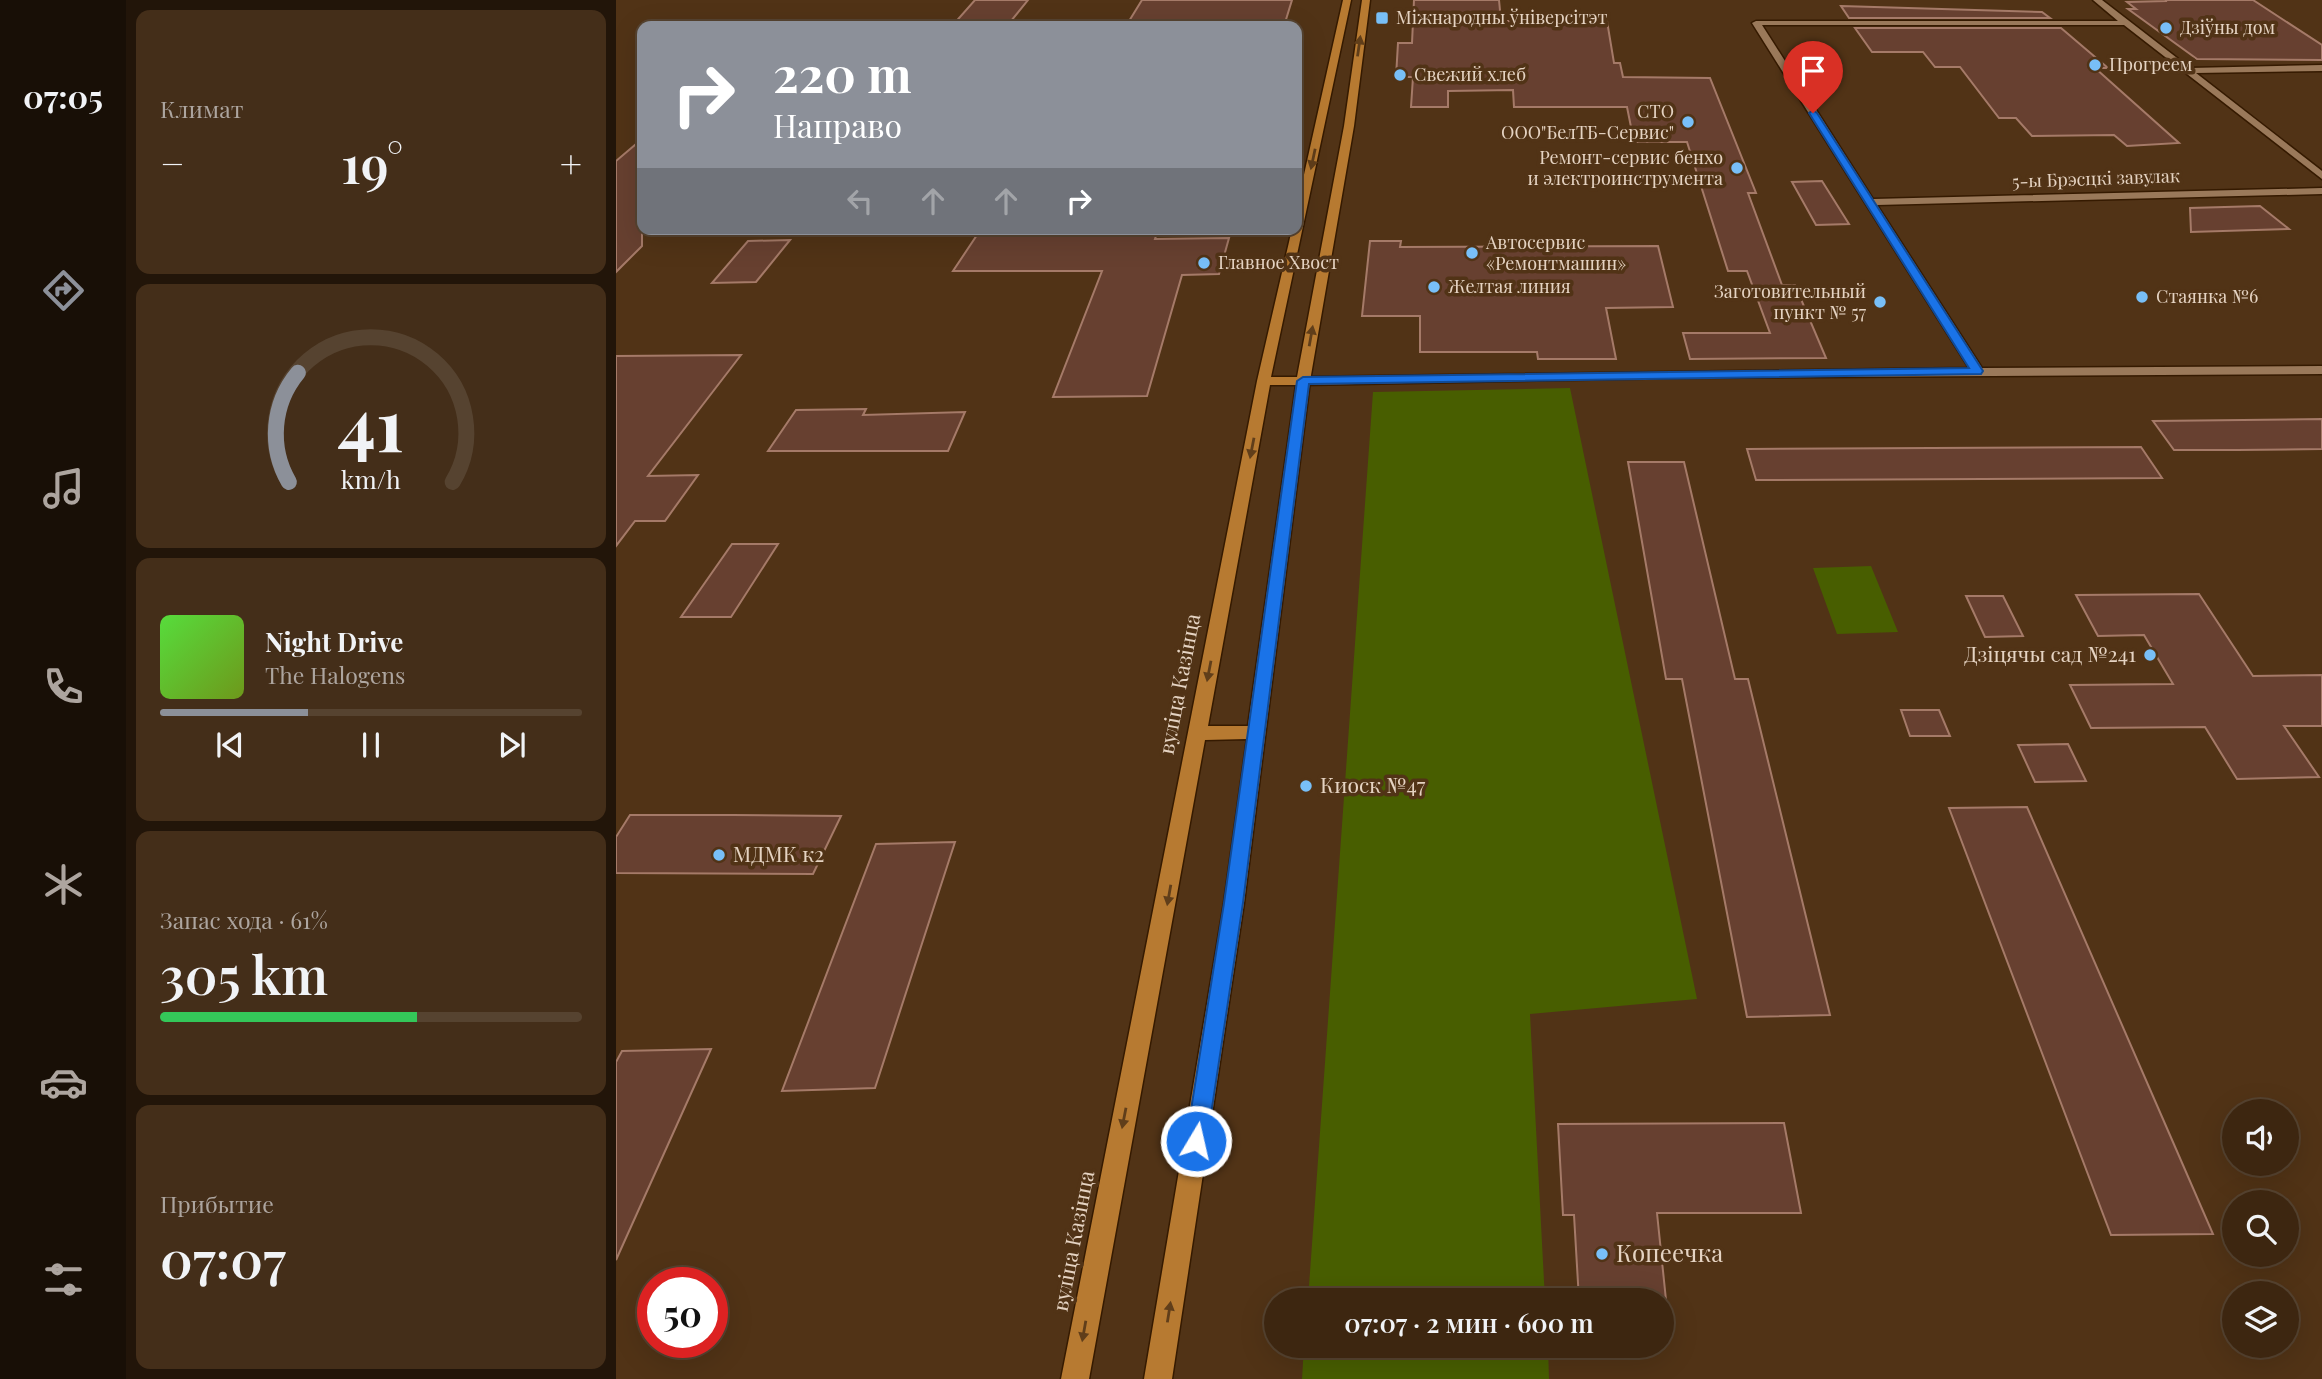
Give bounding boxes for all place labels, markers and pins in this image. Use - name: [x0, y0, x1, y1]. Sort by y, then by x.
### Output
- place label: Міжнародны ўніверсітэт: [1396, 5, 1608, 29]
- marker: Міжнародны ўніверсітэт: [1374, 10, 1390, 26]
- place label: Дзіўны дом: [2180, 15, 2275, 39]
- marker: Дзіўны дом: [2158, 20, 2174, 36]
- pin: [1783, 41, 1843, 113]
- place label: Прогреем: [2109, 52, 2193, 76]
- marker: Прогреем: [2087, 57, 2103, 73]
- place label: Свежий хлеб: [1414, 62, 1526, 86]
- marker: Свежий хлеб: [1392, 67, 1408, 83]
- place label: СТО ООО"БелТБ-Сервис": [1501, 99, 1674, 144]
- marker: СТО ООО"БелТБ-Сервис": [1680, 114, 1696, 130]
- place label: Ремонт-сервис бенхо и электроинструмента: [1528, 145, 1723, 190]
- marker: Ремонт-сервис бенхо и электроинструмента: [1729, 160, 1745, 176]
- place label: Автосервис «Ремонтмашин»: [1485, 230, 1626, 275]
- marker: Автосервис «Ремонтмашин»: [1464, 245, 1480, 261]
- place label: Главное Хвост: [1218, 250, 1339, 274]
- marker: Главное Хвост: [1196, 255, 1212, 271]
- place label: Желтая линия: [1448, 274, 1571, 298]
- marker: Желтая линия: [1426, 279, 1442, 295]
- place label: Заготовительный пункт № 57: [1714, 279, 1867, 324]
- place label: Стаянка №6: [2156, 284, 2258, 308]
- marker: Стаянка №6: [2134, 289, 2150, 305]
- marker: Заготовительный пункт № 57: [1872, 294, 1888, 310]
- place label: Дзіцячы сад №241: [1964, 639, 2136, 667]
- marker: Дзіцячы сад №241: [2142, 647, 2158, 663]
- place label: Киоск №47: [1320, 770, 1426, 798]
- marker: Киоск №47: [1298, 778, 1314, 794]
- place label: МДМК к2: [733, 839, 824, 867]
- marker: МДМК к2: [711, 847, 727, 863]
- place label: Копеечка: [1616, 1236, 1723, 1268]
- marker: Копеечка: [1594, 1246, 1610, 1262]

